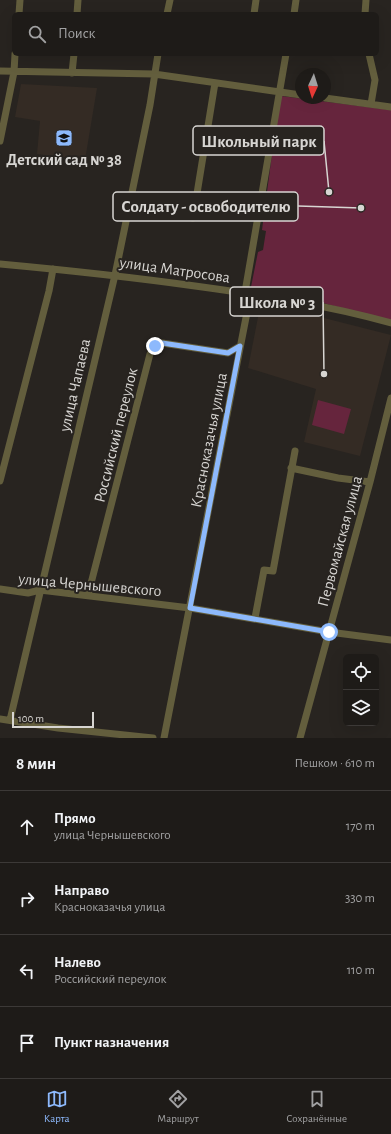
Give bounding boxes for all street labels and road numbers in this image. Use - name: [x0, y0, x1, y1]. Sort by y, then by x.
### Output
- street label: улица Матросова: [118, 254, 231, 287]
- street label: улица Чапаева: [56, 337, 94, 434]
- street label: Российский переулок: [91, 366, 142, 505]
- street label: Красноказачья улица: [188, 371, 231, 509]
- street label: Первомайская улица: [315, 474, 366, 609]
- street label: улица Чернышевского: [17, 571, 162, 600]

